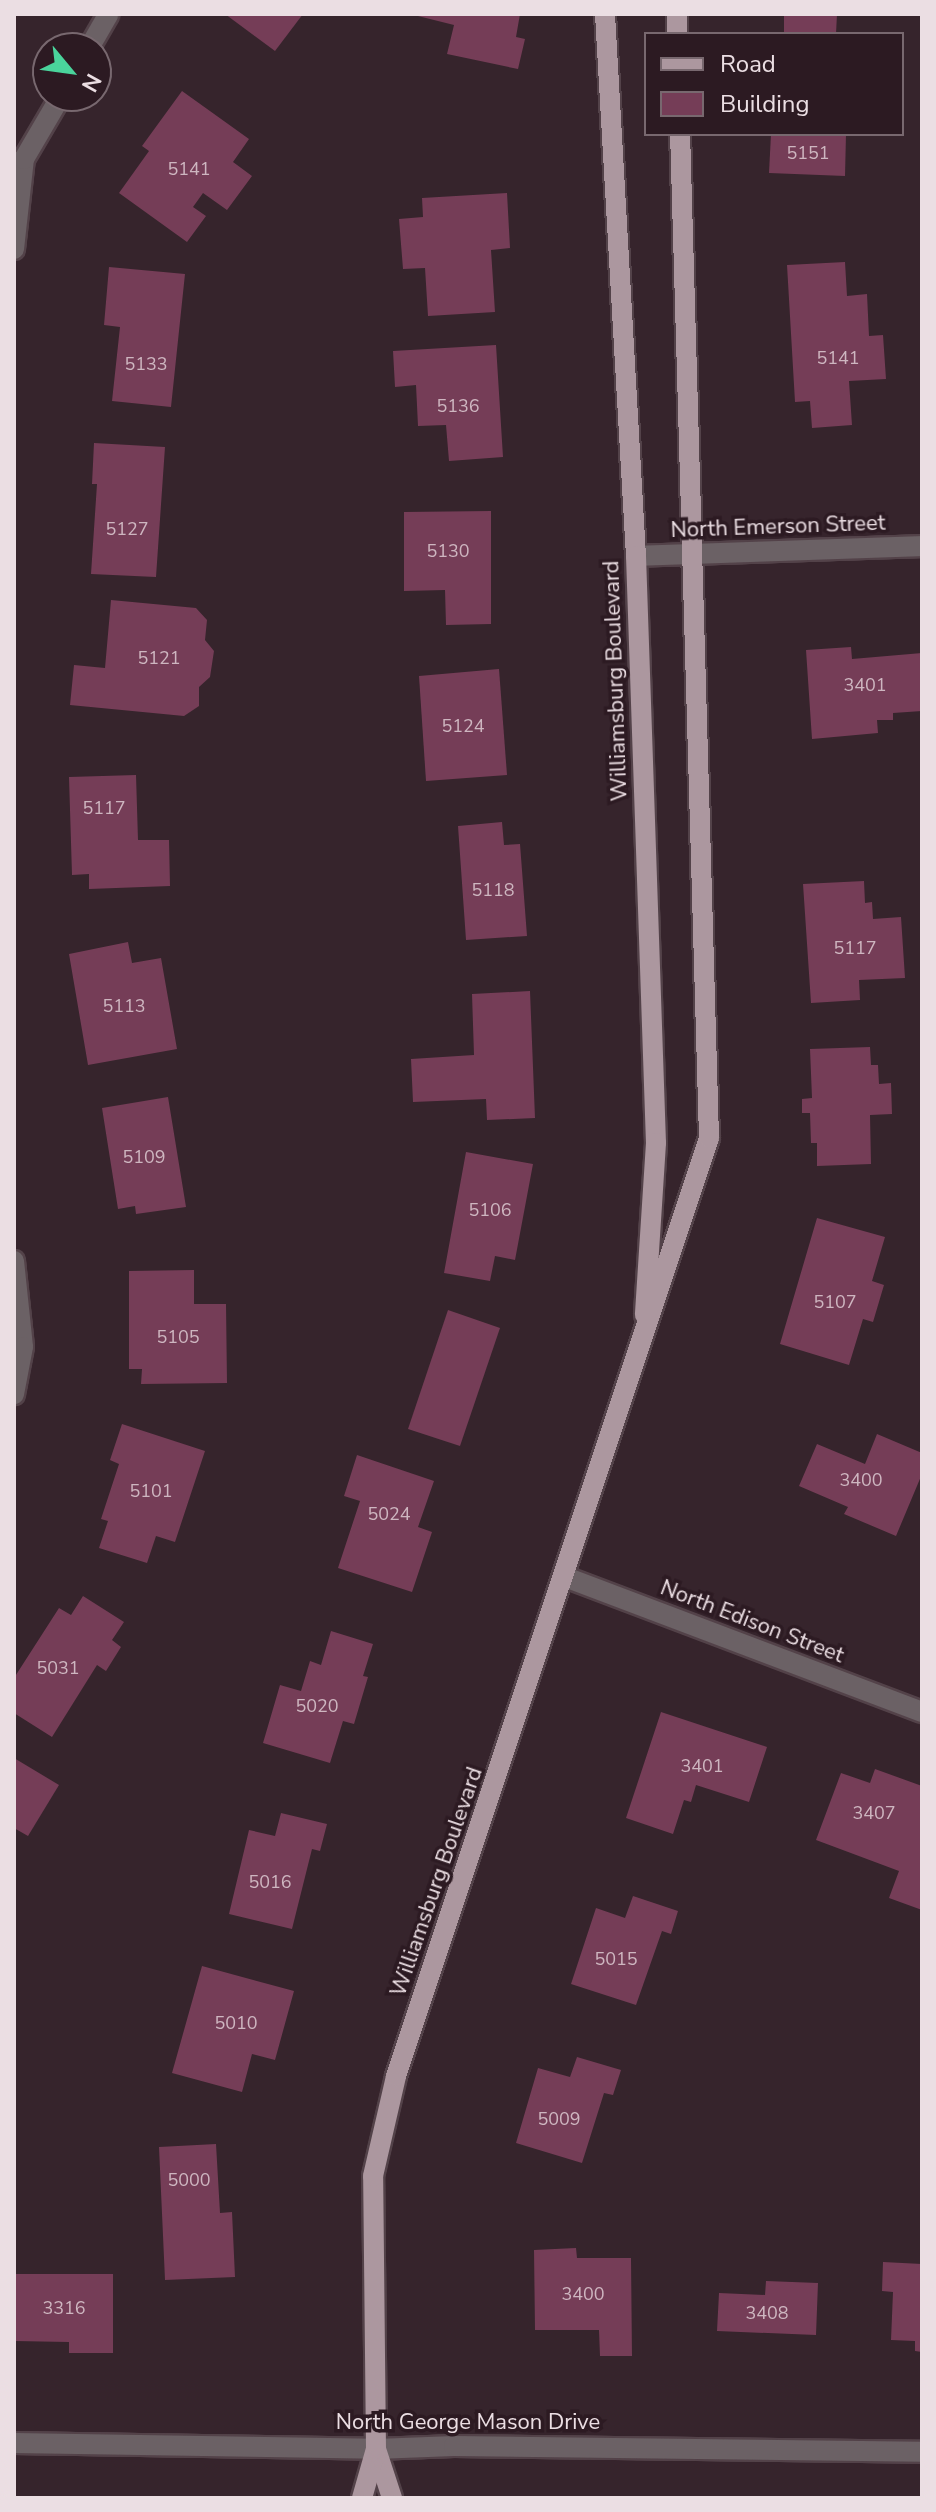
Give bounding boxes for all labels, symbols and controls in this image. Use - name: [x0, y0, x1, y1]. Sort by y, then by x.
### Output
- north arrow: [32, 32, 112, 112]
- legend: [644, 32, 904, 136]
- text: Road: [720, 48, 776, 80]
- text: N: [74, 68, 108, 97]
- text: Building: [720, 88, 810, 120]
- house number: 5151: [786, 142, 830, 164]
- house number: 5141: [167, 158, 211, 180]
- house number: 5141: [816, 347, 860, 369]
- house number: 5133: [124, 353, 168, 375]
- house number: 5136: [436, 395, 480, 417]
- street label: North Emerson Street: [670, 510, 886, 544]
- house number: 5127: [105, 518, 149, 540]
- house number: 5130: [426, 540, 470, 562]
- street label: Williamsburg Boulevard: [599, 560, 633, 802]
- house number: 5121: [137, 647, 181, 669]
- house number: 3401: [843, 674, 887, 696]
- house number: 5124: [441, 715, 485, 737]
- house number: 5117: [82, 797, 126, 819]
- house number: 5118: [471, 879, 515, 901]
- house number: 5117: [833, 937, 877, 959]
- house number: 5113: [102, 995, 146, 1017]
- house number: 5109: [122, 1146, 166, 1168]
- house number: 5106: [468, 1199, 512, 1221]
- house number: 5107: [813, 1291, 857, 1313]
- house number: 5105: [156, 1326, 200, 1348]
- house number: 3400: [839, 1469, 883, 1491]
- house number: 5101: [129, 1480, 173, 1502]
- house number: 5024: [367, 1503, 411, 1525]
- street label: North Edison Street: [656, 1575, 848, 1669]
- house number: 5031: [36, 1657, 80, 1679]
- house number: 5020: [295, 1695, 339, 1717]
- house number: 3401: [680, 1755, 724, 1777]
- street label: Williamsburg Boulevard: [385, 1764, 489, 2000]
- house number: 3407: [852, 1802, 896, 1824]
- house number: 5016: [248, 1871, 292, 1893]
- house number: 5015: [594, 1948, 638, 1970]
- house number: 5010: [214, 2012, 258, 2034]
- house number: 5009: [537, 2108, 581, 2130]
- house number: 5000: [167, 2169, 211, 2191]
- house number: 3400: [561, 2283, 605, 2305]
- house number: 3316: [42, 2297, 86, 2319]
- house number: 3408: [745, 2302, 789, 2324]
- street label: North George Mason Drive: [336, 2410, 600, 2436]

